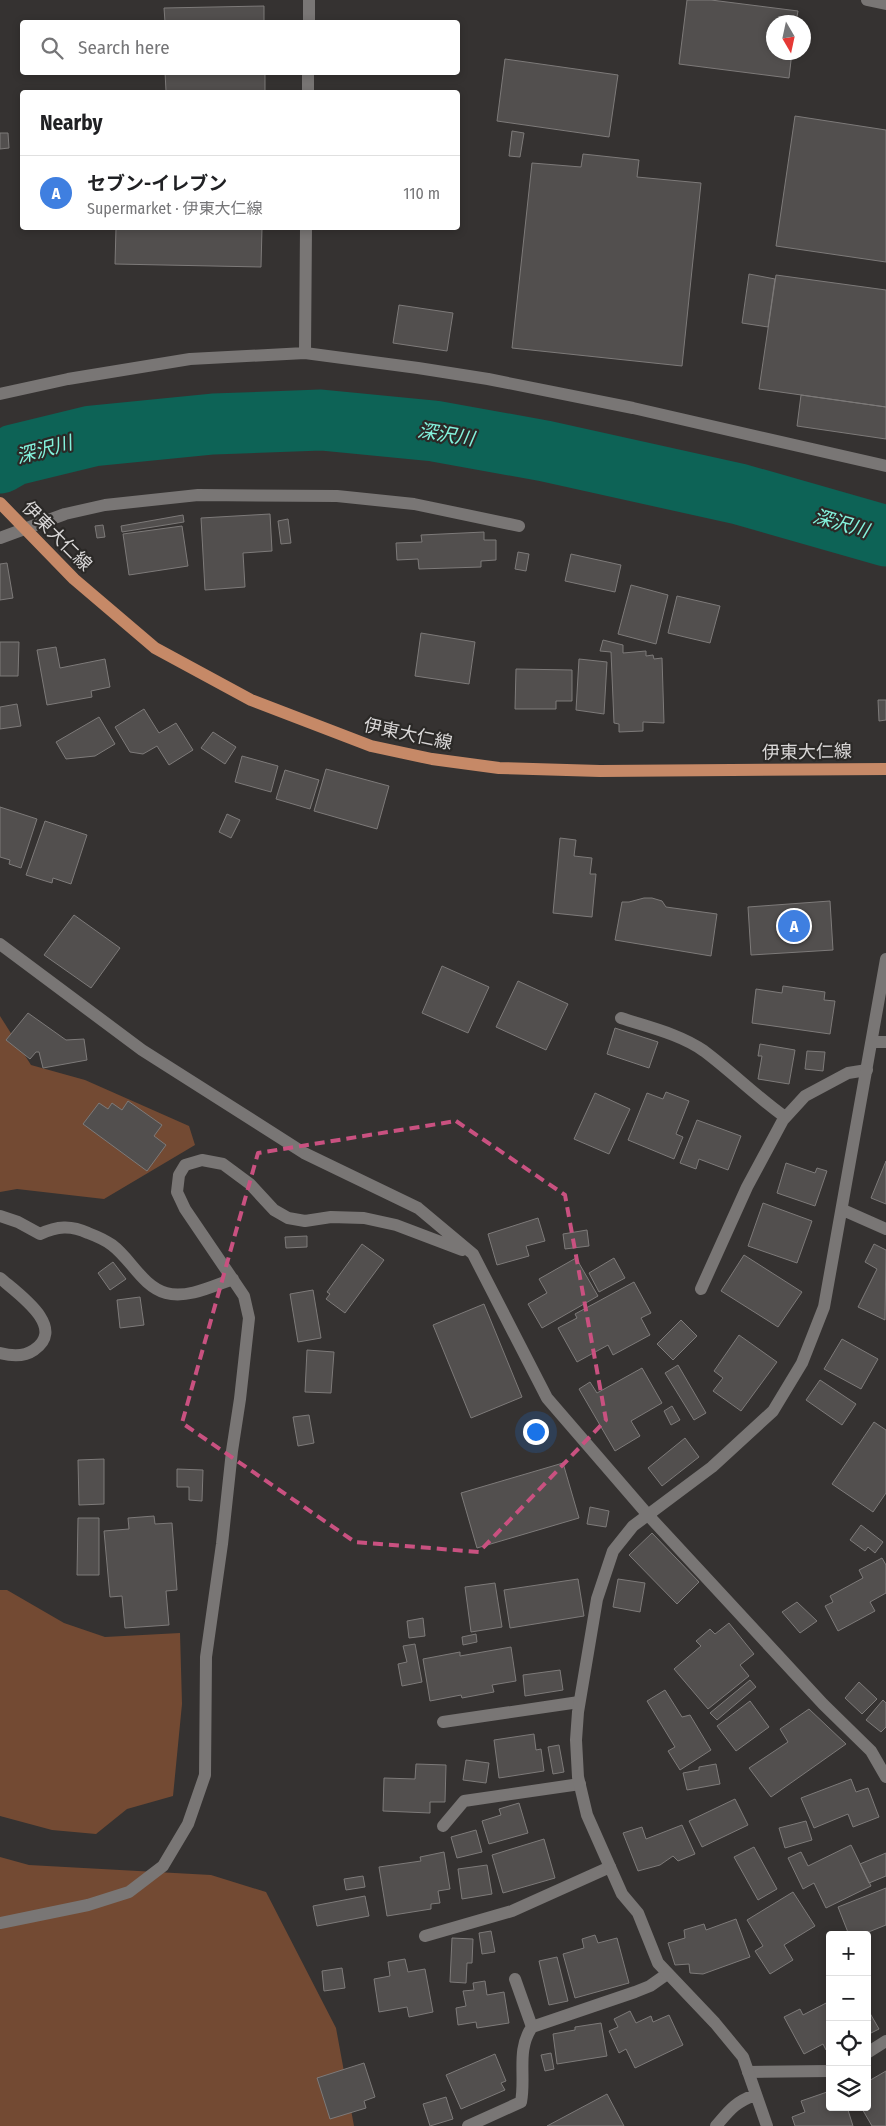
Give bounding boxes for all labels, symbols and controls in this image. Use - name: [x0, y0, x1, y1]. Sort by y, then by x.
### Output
- north arrow: [766, 15, 811, 60]
- search box: [20, 20, 460, 75]
- icon: search: [38, 34, 66, 62]
- text: Search here: [78, 36, 170, 59]
- text: Nearby: [40, 110, 102, 136]
- text: セブン-イレブン: [87, 172, 227, 195]
- text: A: [52, 184, 60, 203]
- text: 110 m: [403, 184, 440, 203]
- text: Supermarket · 伊東大仁線: [87, 199, 262, 218]
- water label: 深沢川: [416, 419, 478, 451]
- water label: 深沢川: [14, 430, 77, 468]
- street label: 伊東大仁線: [17, 496, 97, 576]
- water label: 深沢川: [810, 505, 873, 543]
- street label: 伊東大仁線: [362, 714, 454, 754]
- street label: 伊東大仁線: [762, 740, 852, 764]
- pin: A: [778, 907, 810, 945]
- your location: [523, 1419, 549, 1445]
- map controls: [826, 1931, 871, 2111]
- button: +: [826, 1931, 871, 1976]
- button: −: [826, 1976, 871, 2021]
- button: locate: [826, 2021, 871, 2066]
- button: layers: [826, 2066, 871, 2111]

